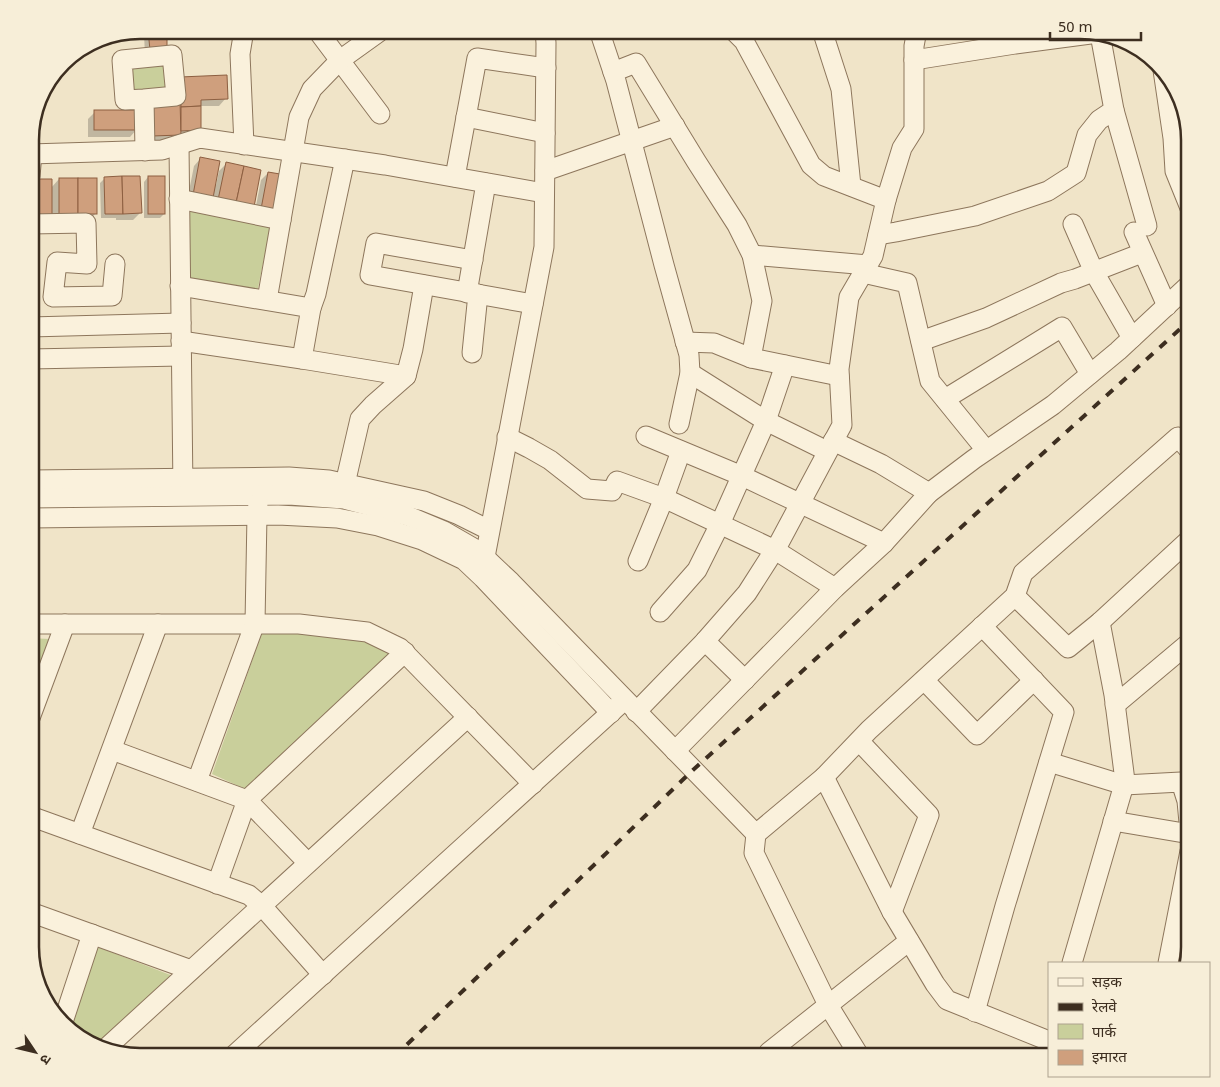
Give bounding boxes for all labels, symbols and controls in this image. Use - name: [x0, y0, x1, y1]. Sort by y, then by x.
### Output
- scale bar: [1050, 10, 1141, 42]
- text: 50 m: [1058, 19, 1092, 38]
- legend: [1048, 962, 1210, 1077]
- text: सड़क: [1092, 974, 1122, 993]
- text: रेलवे: [1091, 998, 1117, 1018]
- text: पार्क: [1092, 1023, 1116, 1043]
- north arrow: [10, 1027, 60, 1077]
- text: इमारत: [1092, 1049, 1127, 1068]
- text: उ: [34, 1050, 55, 1068]

